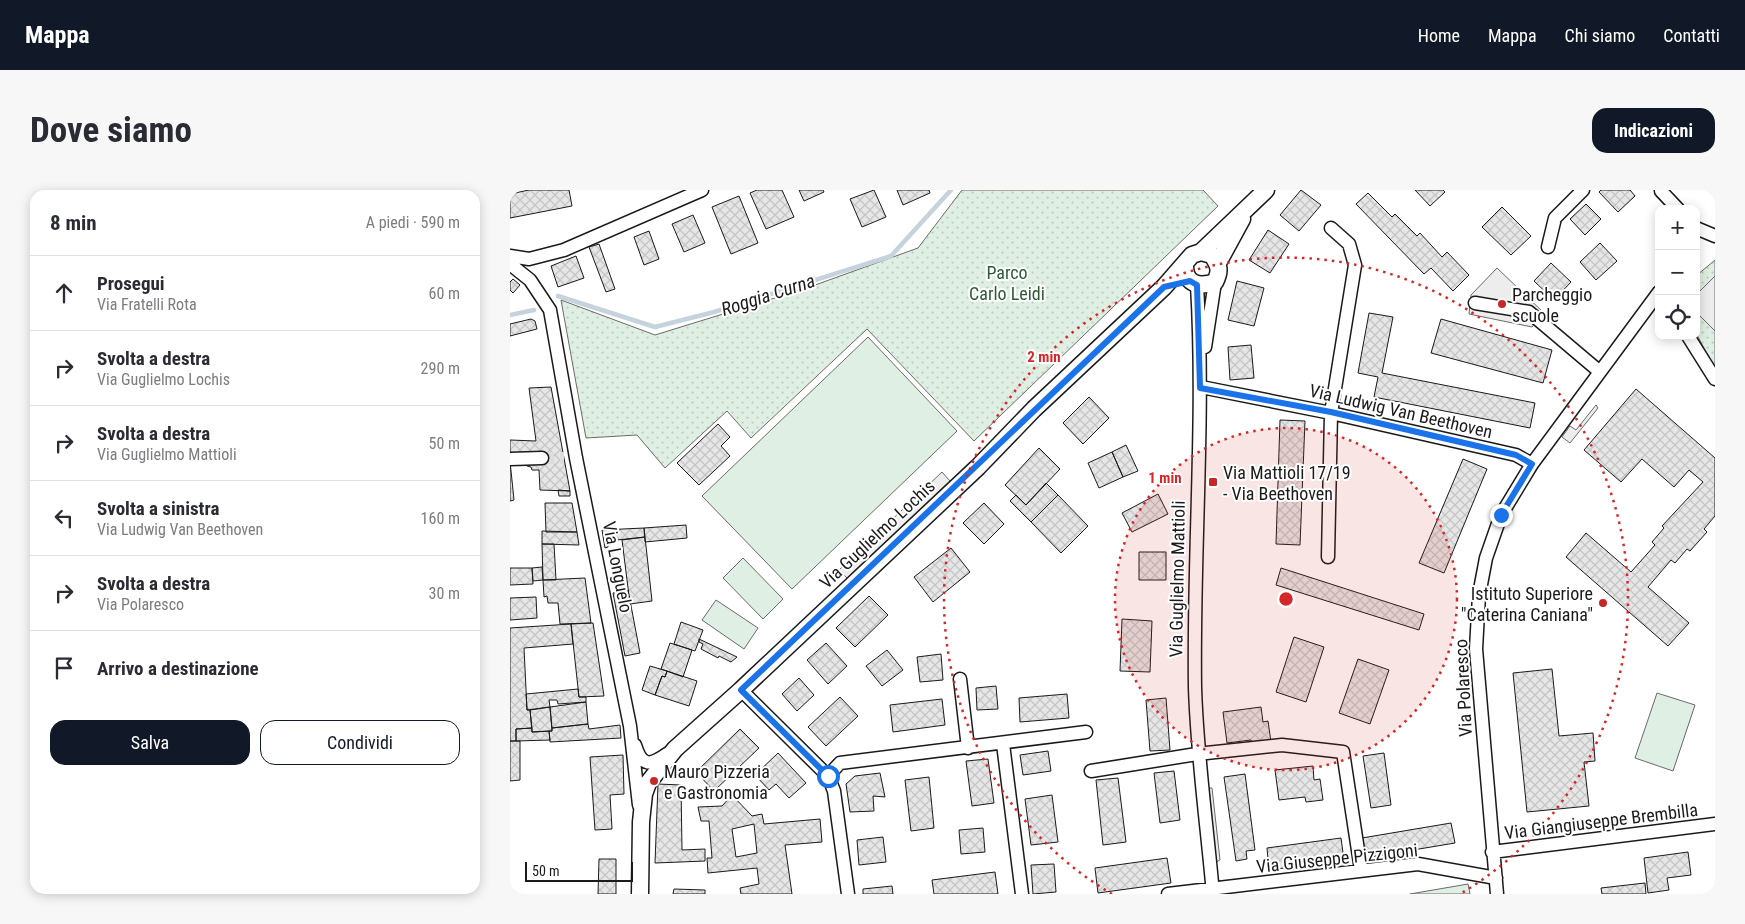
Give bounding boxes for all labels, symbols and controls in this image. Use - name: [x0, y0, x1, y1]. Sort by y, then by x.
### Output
- text: Mappa: [25, 21, 90, 49]
- text: Home: [1418, 25, 1460, 46]
- text: Mappa: [1488, 25, 1537, 46]
- text: Chi siamo: [1565, 25, 1635, 46]
- text: Contatti: [1663, 25, 1720, 46]
- button: Indicazioni: [1592, 108, 1715, 153]
- text: Dove siamo: [30, 110, 192, 151]
- map controls: [1655, 205, 1700, 340]
- button: +: [1655, 205, 1700, 250]
- text: 8 min: [50, 211, 97, 235]
- text: A piedi · 590 m: [366, 213, 460, 232]
- button: −: [1655, 250, 1700, 295]
- park label: Parco Carlo Leidi: [969, 262, 1045, 304]
- water label: Roggia Curna: [718, 269, 818, 321]
- text: Prosegui: [97, 272, 165, 295]
- icon: ahead: [50, 279, 78, 307]
- text: 60 m: [428, 284, 460, 303]
- place label: Parcheggio scuole: [1512, 284, 1592, 326]
- text: Via Fratelli Rota: [97, 295, 197, 314]
- button: locate: [1655, 295, 1700, 340]
- marker: Parcheggio scuole: [1496, 298, 1508, 310]
- text: Svolta a destra: [97, 347, 210, 370]
- text: 2 min: [1027, 348, 1061, 366]
- icon: right: [50, 354, 78, 382]
- text: 290 m: [421, 359, 460, 378]
- text: Via Guglielmo Lochis: [97, 370, 230, 389]
- street label: Via Ludwig Van Beethoven: [1307, 380, 1495, 442]
- text: Svolta a destra: [97, 422, 210, 445]
- icon: right: [50, 429, 78, 457]
- text: 50 m: [428, 434, 460, 453]
- text: Via Guglielmo Mattioli: [97, 445, 237, 464]
- place label: Via Mattioli 17/19 - Via Beethoven: [1223, 462, 1351, 504]
- text: 1 min: [1148, 469, 1182, 487]
- street label: Via Guglielmo Lochis: [815, 475, 939, 593]
- marker: Via Mattioli 17/19 - Via Beethoven: [1207, 476, 1219, 488]
- text: Svolta a sinistra: [97, 497, 219, 520]
- street label: Via Guglielmo Mattioli: [1165, 500, 1189, 658]
- icon: left: [50, 504, 78, 532]
- route end: [1490, 504, 1513, 527]
- text: 160 m: [421, 509, 460, 528]
- text: Via Ludwig Van Beethoven: [97, 520, 263, 539]
- street label: Via Longuelo: [599, 520, 637, 614]
- text: Svolta a destra: [97, 572, 210, 595]
- icon: right: [50, 579, 78, 607]
- place label: Istituto Superiore "Caterina Caniana": [1461, 583, 1593, 625]
- text: 30 m: [428, 584, 460, 603]
- centre of rings: [1277, 590, 1295, 608]
- text: Via Polaresco: [97, 595, 184, 614]
- marker: Istituto Superiore "Caterina Caniana": [1597, 597, 1609, 609]
- street label: Via Polaresco: [1450, 639, 1476, 737]
- icon: arrive: [50, 654, 78, 682]
- text: Arrivo a destinazione: [97, 657, 259, 680]
- button: Salva: [50, 720, 250, 765]
- button: Condividi: [260, 720, 460, 765]
- place label: Mauro Pizzeria e Gastronomia: [664, 761, 770, 803]
- route start: [817, 765, 840, 788]
- marker: Mauro Pizzeria e Gastronomia: [648, 775, 660, 787]
- street label: Via Giangiuseppe Brembilla: [1503, 799, 1699, 843]
- street label: Via Giuseppe Pizzigoni: [1255, 839, 1419, 877]
- scale bar: [525, 859, 632, 882]
- text: 50 m: [532, 863, 560, 879]

